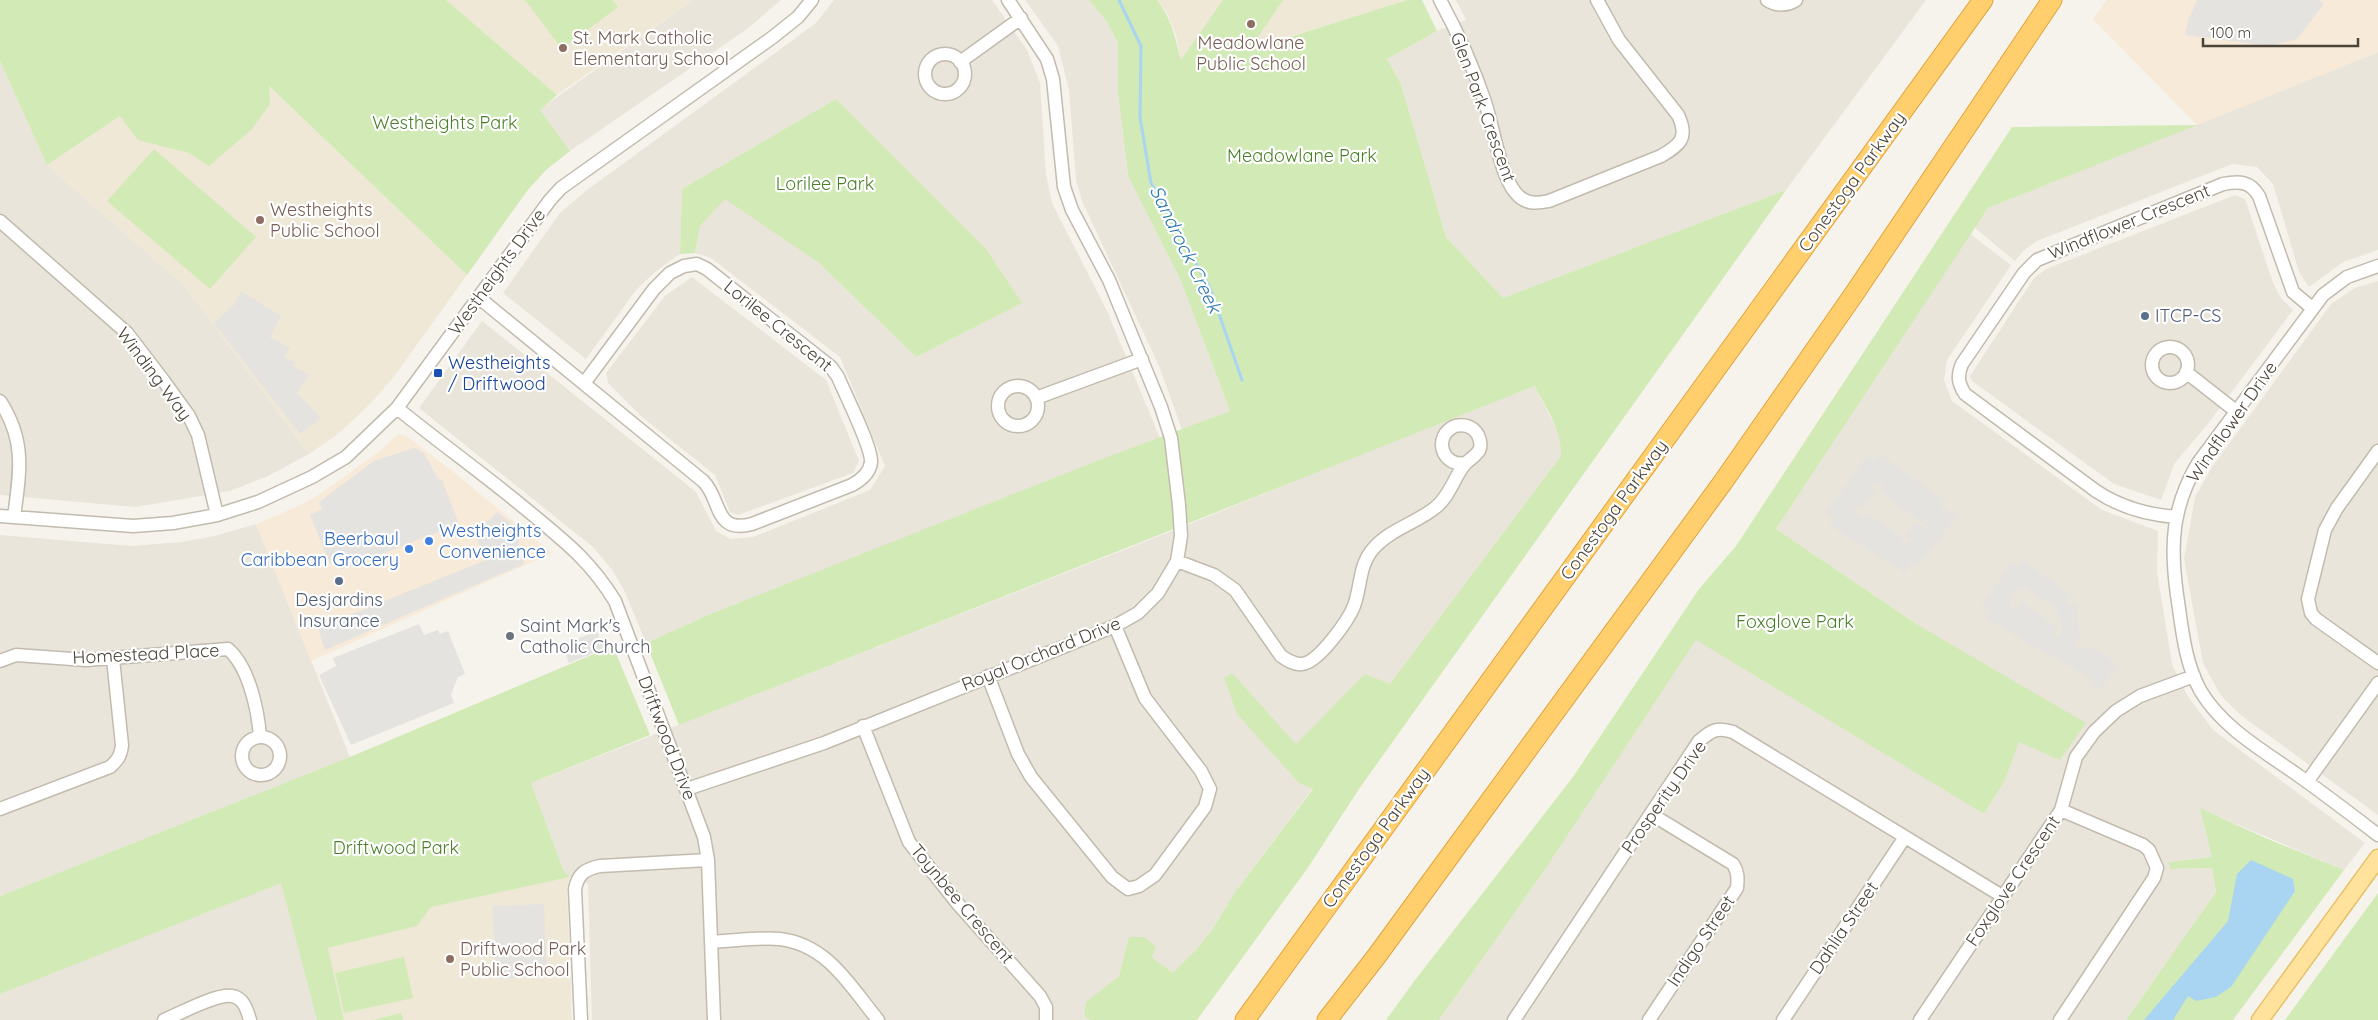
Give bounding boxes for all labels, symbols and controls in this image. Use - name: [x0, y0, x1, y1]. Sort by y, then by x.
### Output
- scale bar: [2203, 15, 2358, 47]
- marker: Meadowlane Public School: [1245, 18, 1257, 30]
- text: 100 m: [2210, 23, 2251, 42]
- place label: St. Mark Catholic Elementary School: [573, 26, 729, 70]
- street label: Glen Park Crescent: [1446, 29, 1521, 185]
- place label: Meadowlane Public School: [1196, 31, 1306, 75]
- marker: St. Mark Catholic Elementary School: [557, 42, 569, 54]
- street label: Conestoga Parkway: [1793, 107, 1910, 257]
- park label: Westheights Park: [372, 111, 518, 134]
- park label: Meadowlane Park: [1227, 144, 1377, 167]
- park label: Lorilee Park: [776, 172, 874, 195]
- street label: Windflower Crescent: [2045, 179, 2213, 265]
- water label: Sandrock Creek: [1145, 181, 1228, 318]
- place label: Westheights Public School: [270, 198, 380, 242]
- street label: Westheights Drive: [443, 204, 550, 339]
- marker: Westheights Public School: [254, 214, 266, 226]
- street label: Lorilee Crescent: [719, 275, 837, 377]
- place label: ITCP-CS: [2155, 304, 2221, 327]
- marker: ITCP-CS: [2139, 310, 2151, 322]
- street label: Winding Way: [112, 322, 197, 425]
- place label: Westheights / Driftwood: [448, 351, 550, 395]
- street label: Windflower Drive: [2181, 357, 2282, 487]
- marker: Westheights / Driftwood: [432, 367, 444, 379]
- street label: Conestoga Parkway: [1555, 435, 1672, 585]
- place label: Westheights Convenience: [439, 519, 546, 563]
- place label: Beerbaul Caribbean Grocery: [241, 527, 399, 571]
- marker: Westheights Convenience: [423, 535, 435, 547]
- marker: Beerbaul Caribbean Grocery: [403, 543, 415, 555]
- marker: Desjardins Insurance: [333, 575, 345, 587]
- place label: Desjardins Insurance: [295, 588, 383, 632]
- park label: Foxglove Park: [1736, 610, 1854, 633]
- street label: Royal Orchard Drive: [958, 611, 1124, 696]
- place label: Saint Mark's Catholic Church: [520, 614, 650, 658]
- marker: Saint Mark's Catholic Church: [504, 630, 516, 642]
- street label: Homestead Place: [72, 638, 220, 669]
- street label: Driftwood Drive: [633, 672, 702, 803]
- street label: Prosperity Drive: [1616, 736, 1711, 858]
- street label: Conestoga Parkway: [1317, 763, 1434, 913]
- street label: Foxglove Crescent: [1960, 811, 2065, 950]
- park label: Driftwood Park: [333, 836, 459, 859]
- street label: Toynbee Crescent: [906, 839, 1019, 968]
- street label: Dahlia Street: [1804, 877, 1883, 979]
- street label: Indigo Street: [1662, 891, 1740, 991]
- place label: Driftwood Park Public School: [460, 937, 586, 981]
- marker: Driftwood Park Public School: [444, 953, 456, 965]

